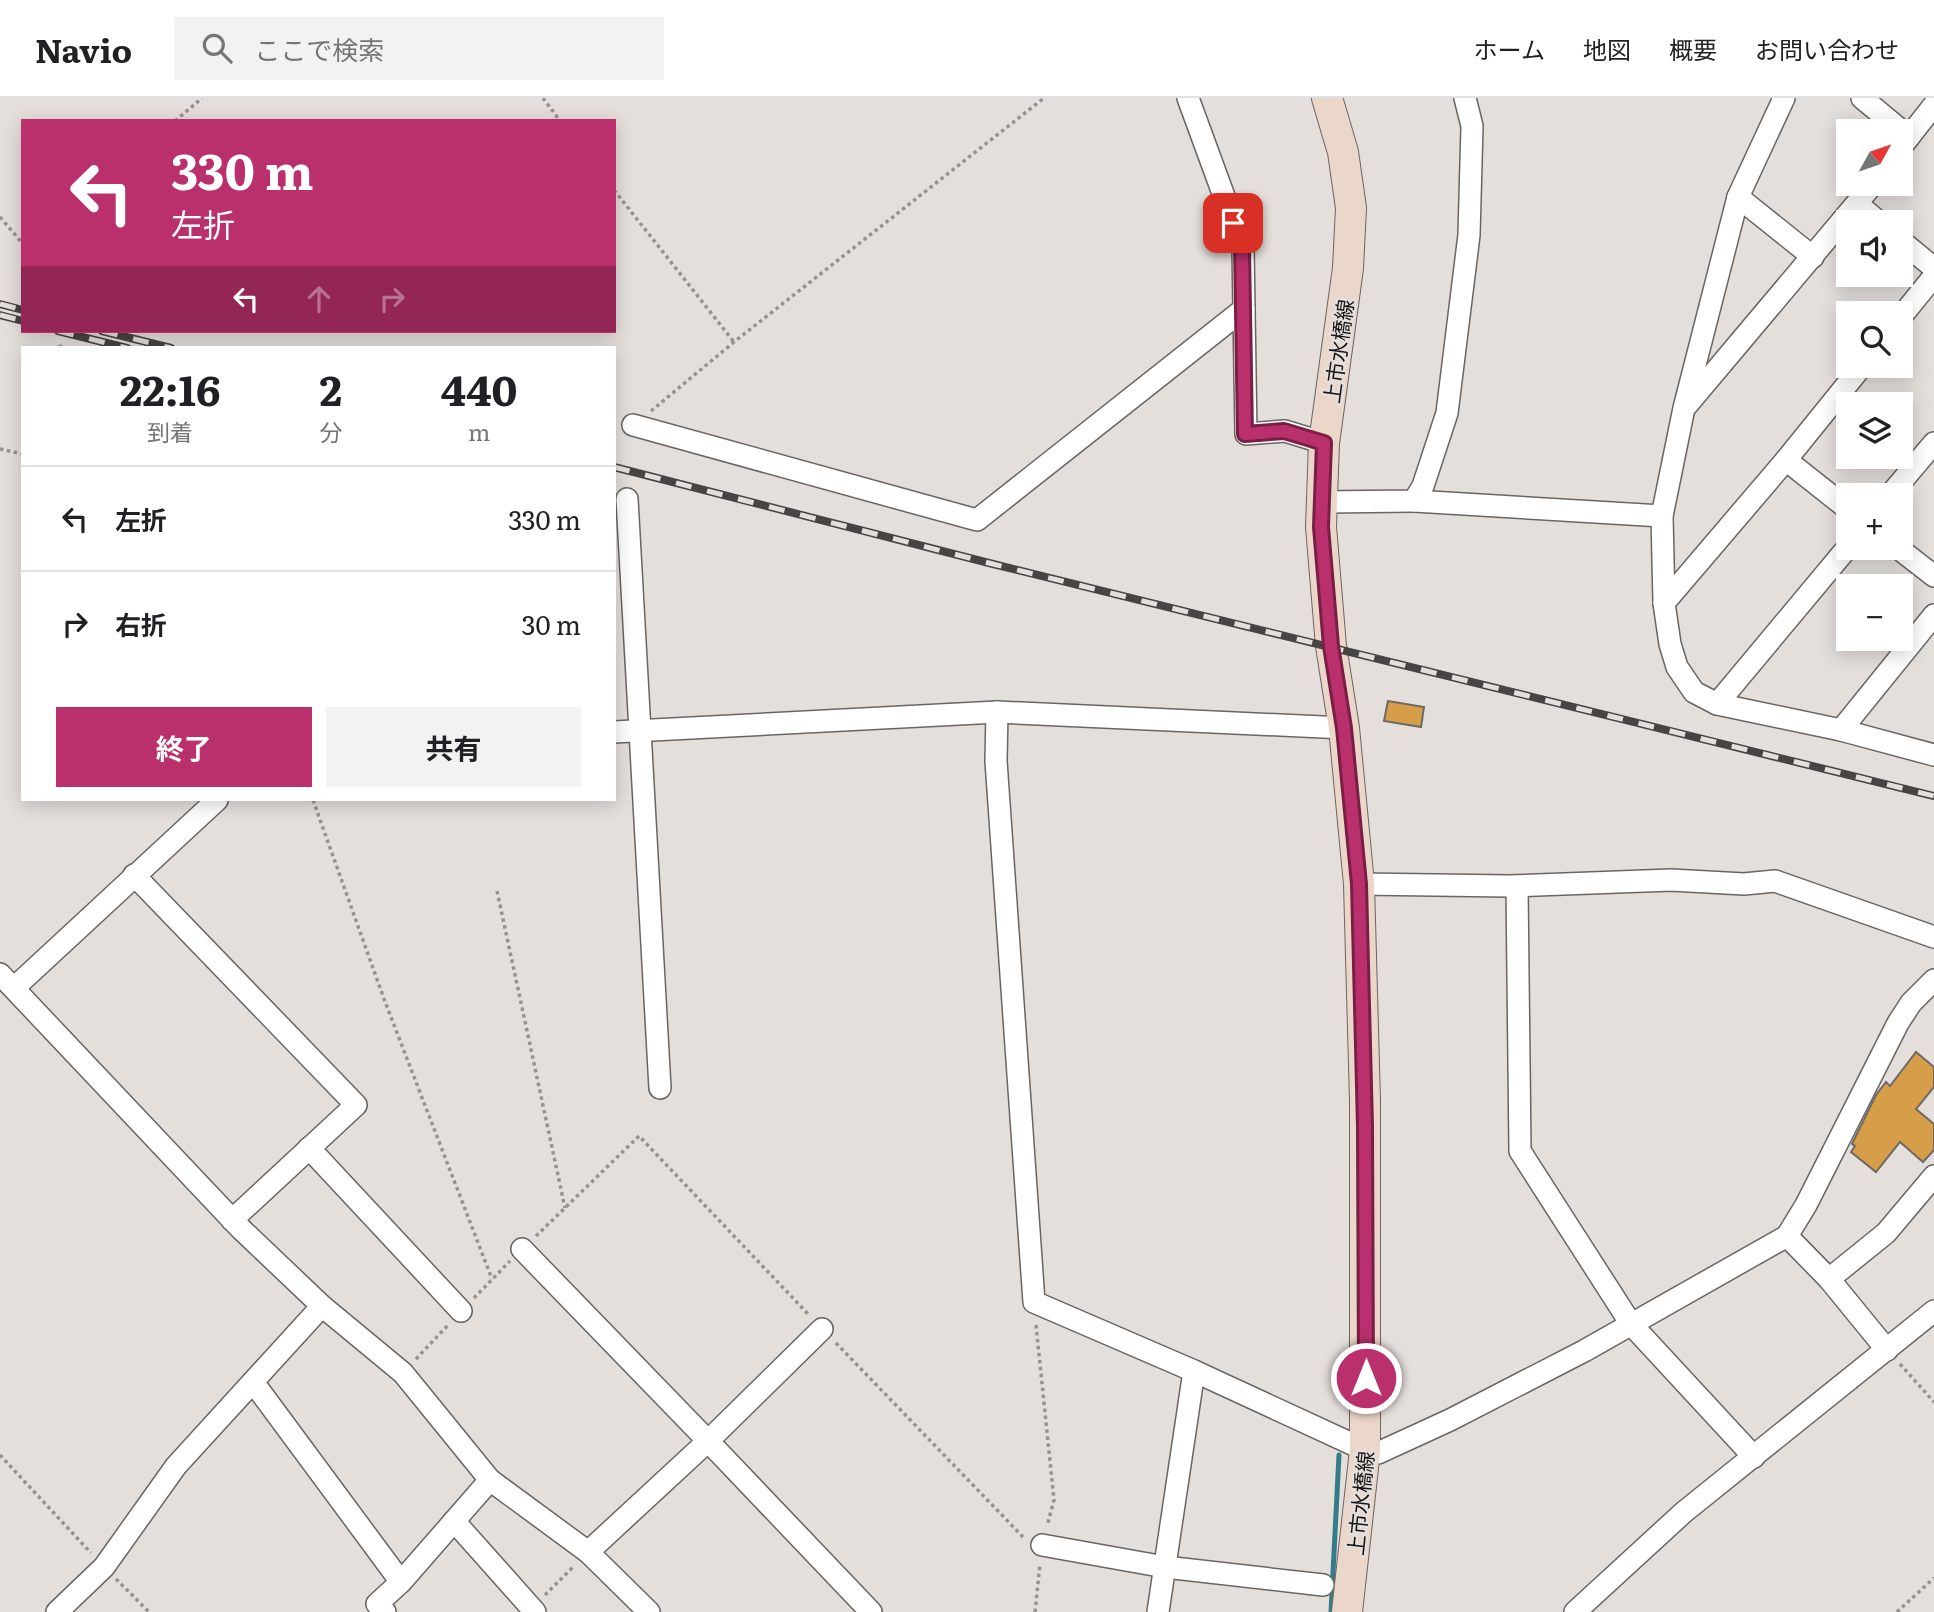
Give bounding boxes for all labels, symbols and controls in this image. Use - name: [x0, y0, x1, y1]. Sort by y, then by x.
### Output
- search box: [174, 17, 664, 80]
- text: Navio: [35, 24, 132, 73]
- icon: search: [198, 29, 236, 67]
- text: ここで検索: [254, 29, 384, 68]
- text: ホーム: [1474, 31, 1545, 66]
- text: 地図: [1583, 31, 1631, 66]
- text: 概要: [1669, 31, 1717, 66]
- text: お問い合わせ: [1755, 31, 1899, 66]
- north arrow: [1836, 119, 1913, 196]
- map controls: [1836, 119, 1913, 651]
- text: 330 m: [171, 132, 314, 205]
- icon: left: [56, 147, 147, 238]
- pin: [1203, 193, 1263, 253]
- text: 左折: [171, 199, 235, 247]
- icon: arrive: [1214, 204, 1252, 242]
- button: sound: [1836, 210, 1913, 287]
- icon: left: [227, 280, 265, 318]
- icon: ahead: [300, 280, 338, 318]
- icon: right: [373, 280, 411, 318]
- street label: 上市水橋線: [1314, 297, 1360, 405]
- button: search: [1836, 301, 1913, 378]
- text: 22:16: [120, 357, 221, 419]
- text: 2: [319, 357, 342, 419]
- text: 440: [441, 357, 517, 419]
- button: layers: [1836, 392, 1913, 469]
- text: 到着: [147, 414, 193, 448]
- text: 分: [319, 414, 342, 448]
- text: m: [468, 414, 490, 448]
- button: +: [1836, 483, 1913, 560]
- text: 左折: [115, 499, 167, 538]
- text: 330 m: [508, 499, 581, 538]
- icon: left: [56, 500, 94, 538]
- button: −: [1836, 574, 1913, 651]
- text: 右折: [115, 604, 167, 643]
- text: 30 m: [521, 604, 581, 643]
- icon: right: [56, 605, 94, 643]
- button: 終了: [56, 707, 312, 787]
- button: 共有: [326, 707, 581, 787]
- position arrow: [1329, 1341, 1403, 1415]
- street label: 上市水橋線: [1338, 1449, 1380, 1557]

